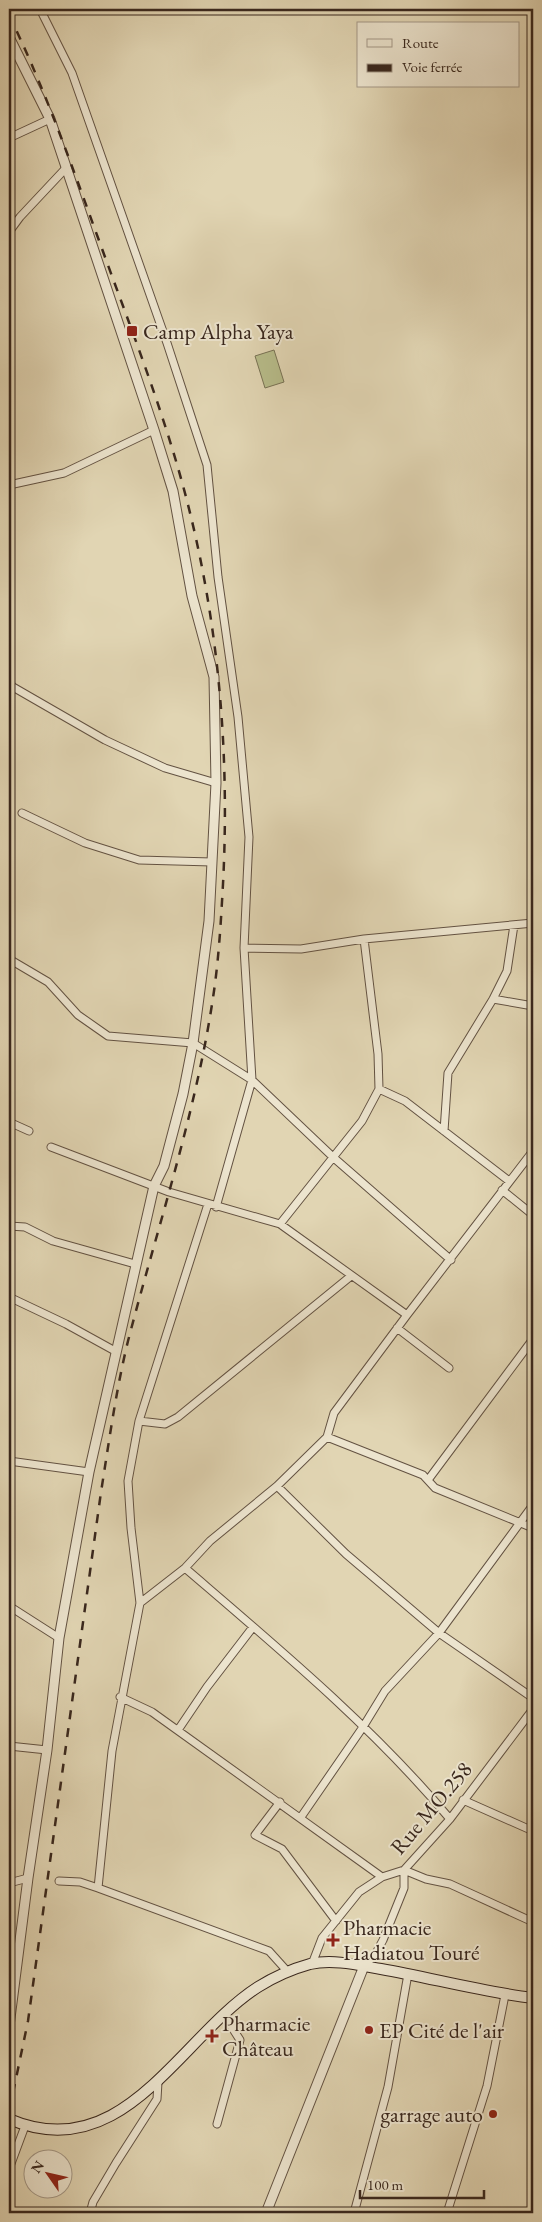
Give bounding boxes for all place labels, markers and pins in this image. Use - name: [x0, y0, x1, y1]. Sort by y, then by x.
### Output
- place label: Camp Alpha Yaya: [143, 317, 294, 346]
- marker: Camp Alpha Yaya: [125, 324, 139, 338]
- place label: Pharmacie Hadiatou Touré: [343, 1913, 480, 1967]
- marker: Pharmacie Hadiatou Touré: [327, 1934, 339, 1946]
- place label: Pharmacie Château: [222, 2009, 311, 2063]
- place label: EP Cité de l'air: [379, 2016, 505, 2045]
- marker: EP Cité de l'air: [363, 2024, 375, 2036]
- marker: Pharmacie Château: [206, 2030, 218, 2042]
- place label: garrage auto: [380, 2100, 483, 2129]
- marker: garrage auto: [487, 2108, 499, 2120]

